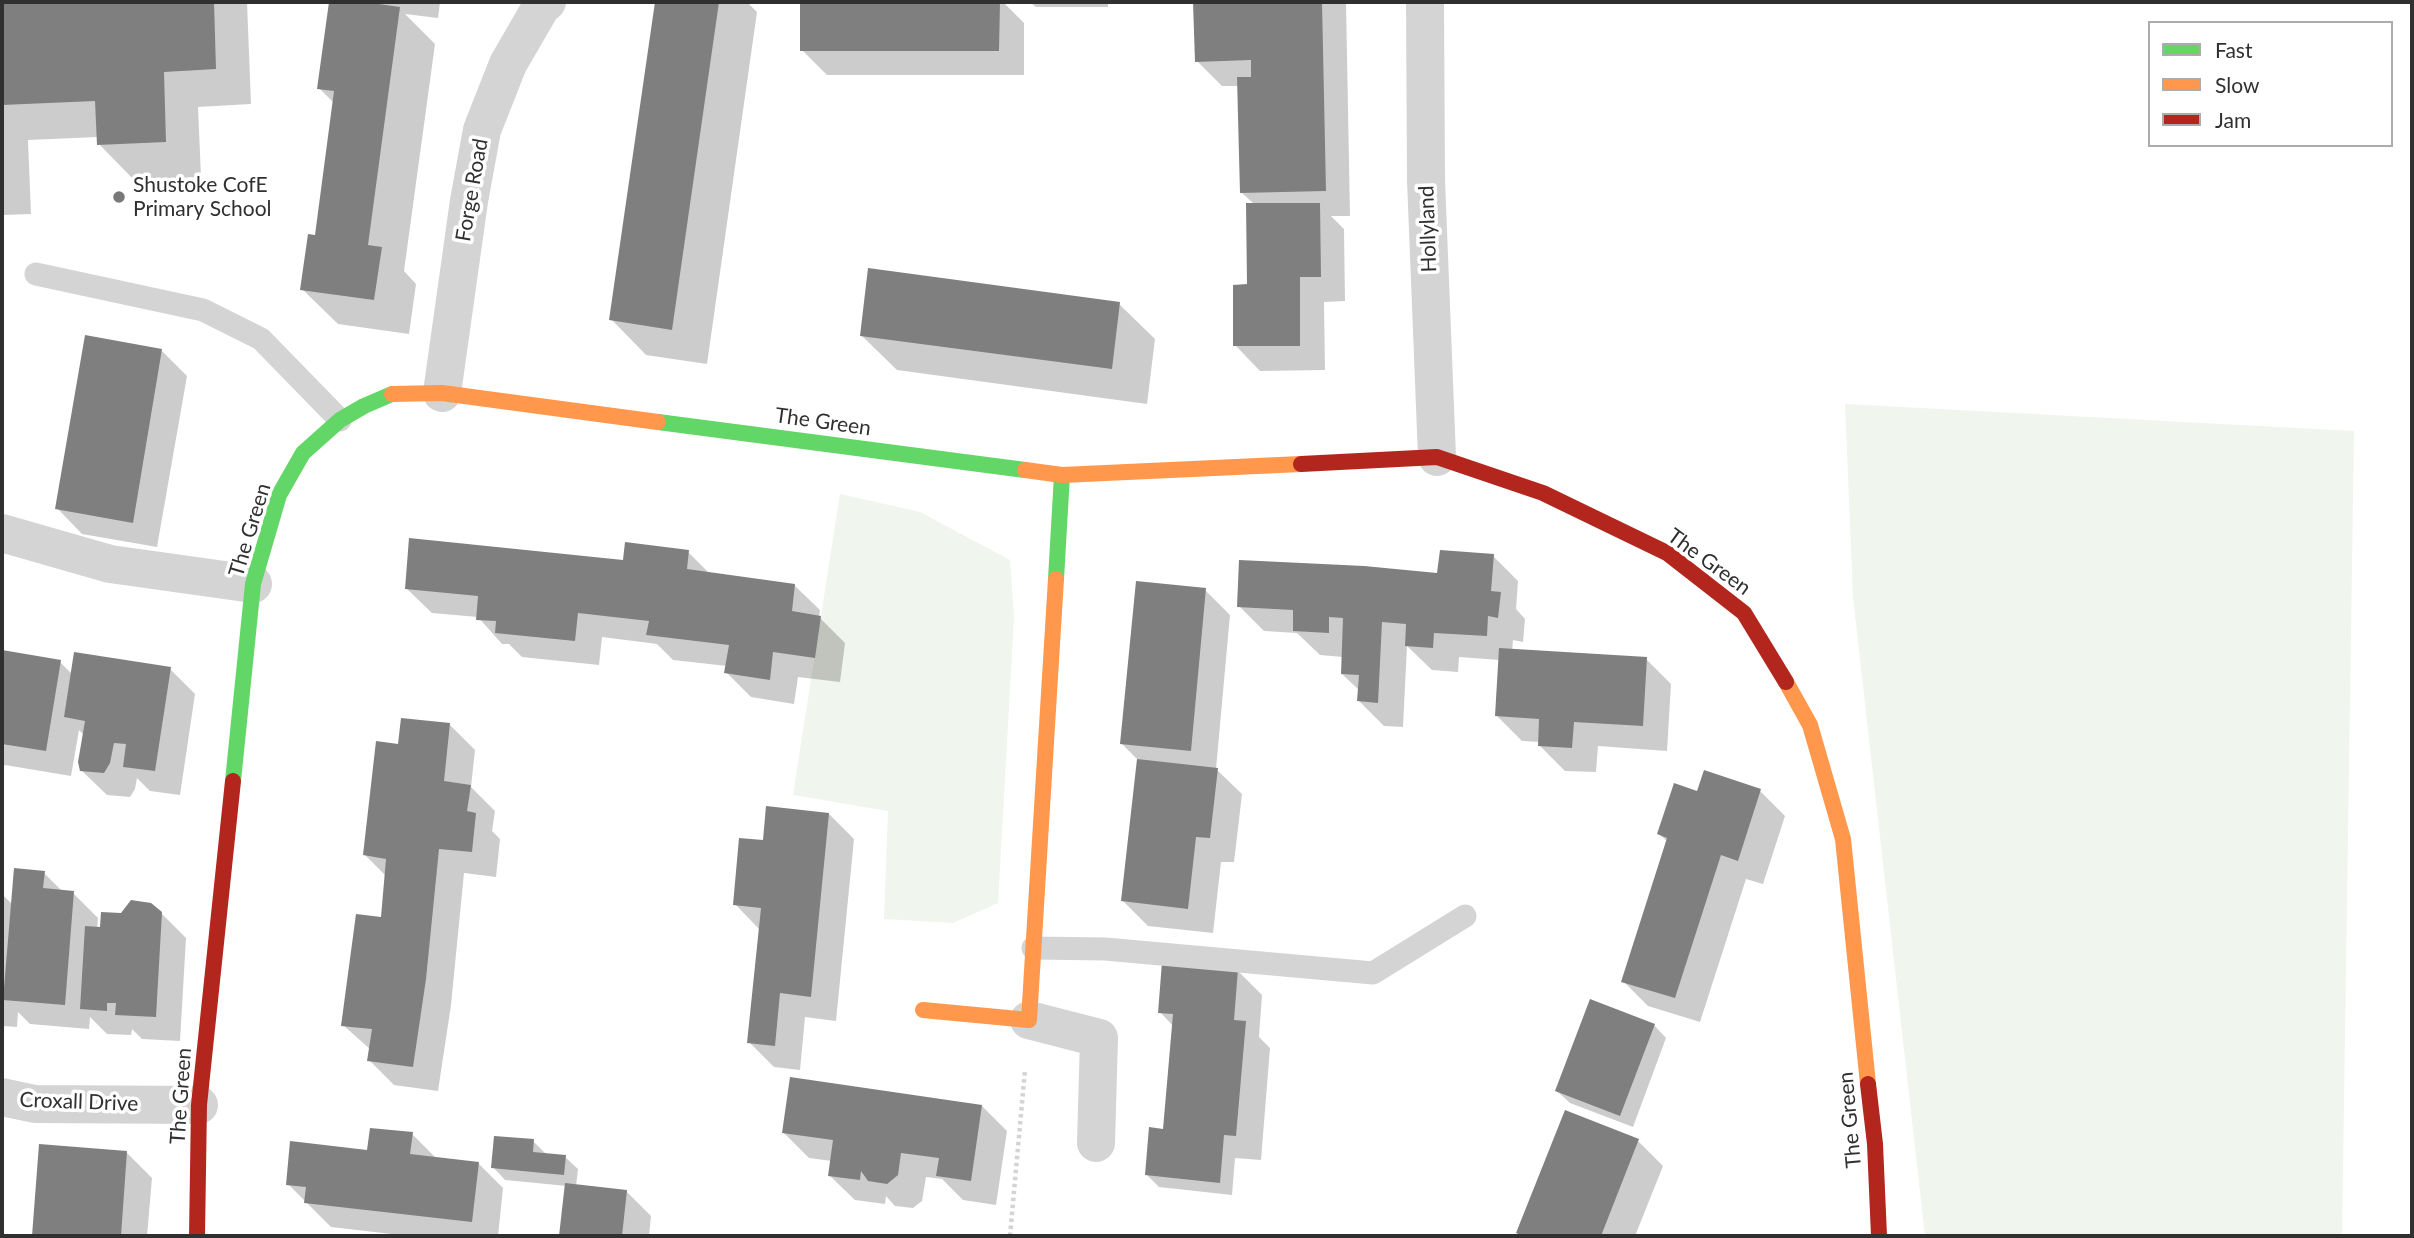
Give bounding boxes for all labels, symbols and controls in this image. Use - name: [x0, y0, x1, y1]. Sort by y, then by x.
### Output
- legend: [2148, 21, 2393, 147]
- text: Fast: [2215, 37, 2252, 62]
- text: Slow: [2215, 72, 2259, 97]
- text: Jam: [2215, 107, 2251, 132]
- street label: Forge Road: [451, 137, 493, 243]
- place label: Shustoke CofE Primary School: [133, 172, 271, 222]
- street label: Hollyland: [1414, 185, 1442, 273]
- marker: Shustoke CofE Primary School: [111, 189, 127, 205]
- street label: The Green: [773, 403, 873, 441]
- street label: The Green: [224, 480, 276, 580]
- street label: The Green: [1662, 523, 1756, 601]
- street label: The Green: [165, 1047, 197, 1145]
- street label: The Green: [1833, 1071, 1867, 1169]
- street label: Croxall Drive: [19, 1087, 139, 1117]

